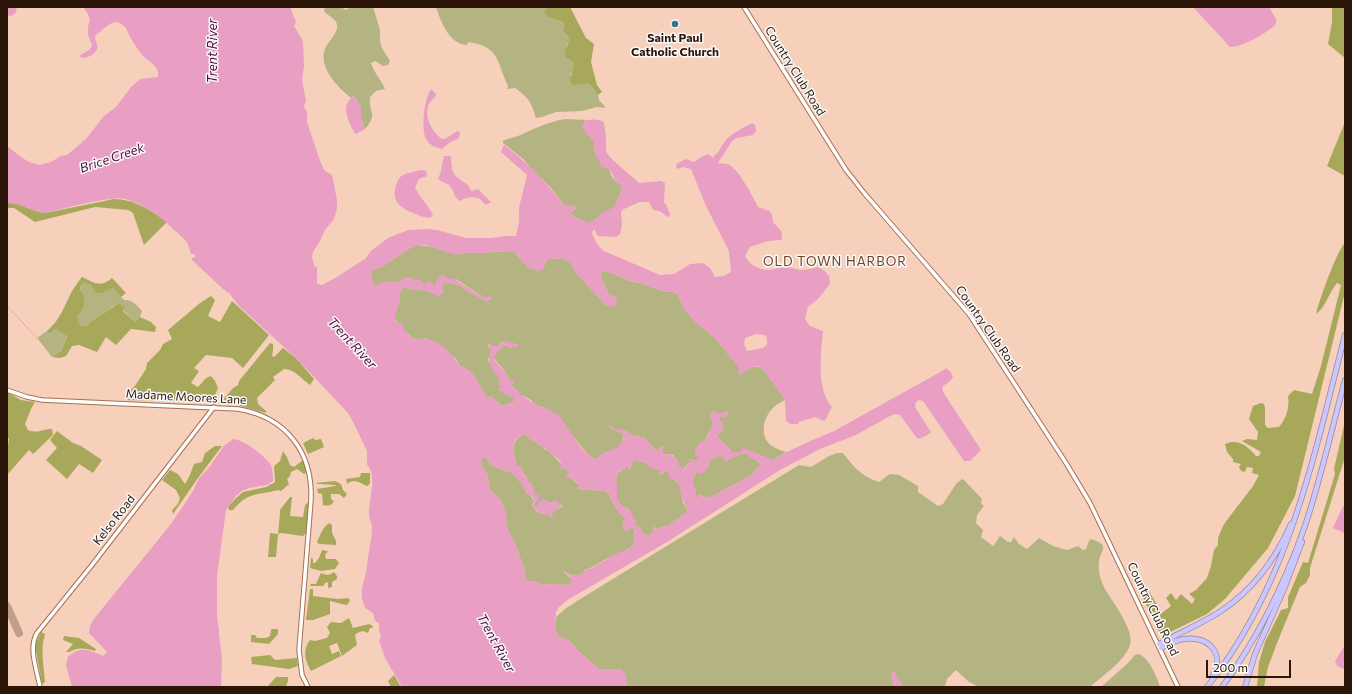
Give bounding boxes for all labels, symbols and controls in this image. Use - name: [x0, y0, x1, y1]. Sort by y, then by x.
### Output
- water label: Trent River: [205, 19, 221, 83]
- marker: Saint Paul Catholic Church: [670, 19, 680, 29]
- street label: Country Club Road: [762, 24, 828, 118]
- place label: Saint Paul Catholic Church: [631, 31, 719, 59]
- water label: Brice Creek: [78, 140, 146, 176]
- district label: OLD TOWN HARBOR: [763, 254, 907, 270]
- street label: Country Club Road: [953, 283, 1023, 375]
- water label: Trent River: [324, 314, 380, 372]
- street label: Madame Moores Lane: [125, 387, 247, 407]
- street label: Kelso Road: [90, 492, 138, 548]
- street label: Country Club Road: [1124, 560, 1182, 658]
- water label: Trent River: [473, 611, 519, 675]
- scale bar: [1208, 652, 1293, 678]
- text: 200 m: [1213, 660, 1248, 674]

